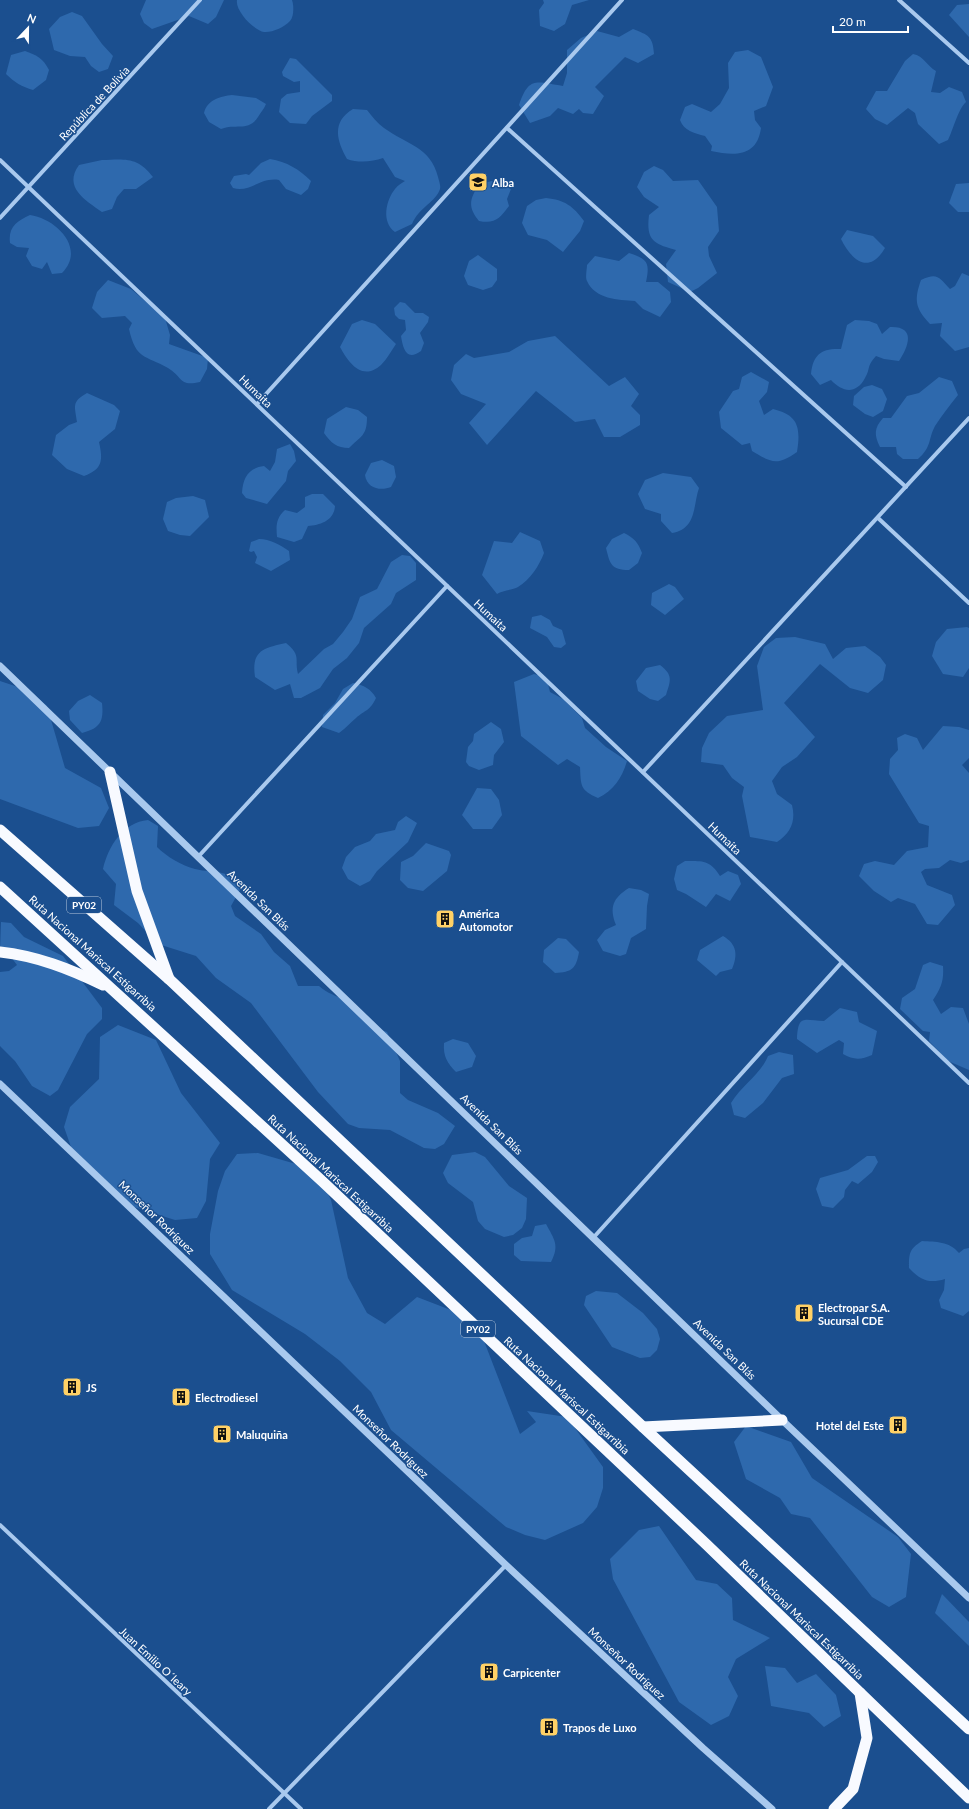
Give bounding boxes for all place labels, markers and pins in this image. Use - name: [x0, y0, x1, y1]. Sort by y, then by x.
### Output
- school or university icon: Alba: [467, 171, 489, 193]
- place label: Alba: [491, 176, 514, 189]
- place label: América Automotor: [458, 907, 514, 933]
- building icon: América Automotor: [434, 908, 456, 930]
- place label: Electropar S.A. Sucursal CDE: [818, 1301, 890, 1327]
- building icon: Electropar S.A. Sucursal CDE: [793, 1302, 815, 1324]
- building icon: JS: [61, 1376, 83, 1398]
- place label: JS: [86, 1381, 97, 1394]
- building icon: Electrodiesel: [170, 1386, 192, 1408]
- place label: Electrodiesel: [195, 1391, 258, 1404]
- building icon: Hotel del Este: [887, 1414, 909, 1436]
- place label: Hotel del Este: [816, 1419, 884, 1432]
- building icon: Maluquiña: [211, 1423, 233, 1445]
- place label: Maluquiña: [236, 1428, 288, 1441]
- building icon: Carpicenter: [478, 1661, 500, 1683]
- place label: Carpicenter: [503, 1666, 561, 1679]
- building icon: Trapos de Luxo: [538, 1716, 560, 1738]
- place label: Trapos de Luxo: [563, 1721, 636, 1734]

